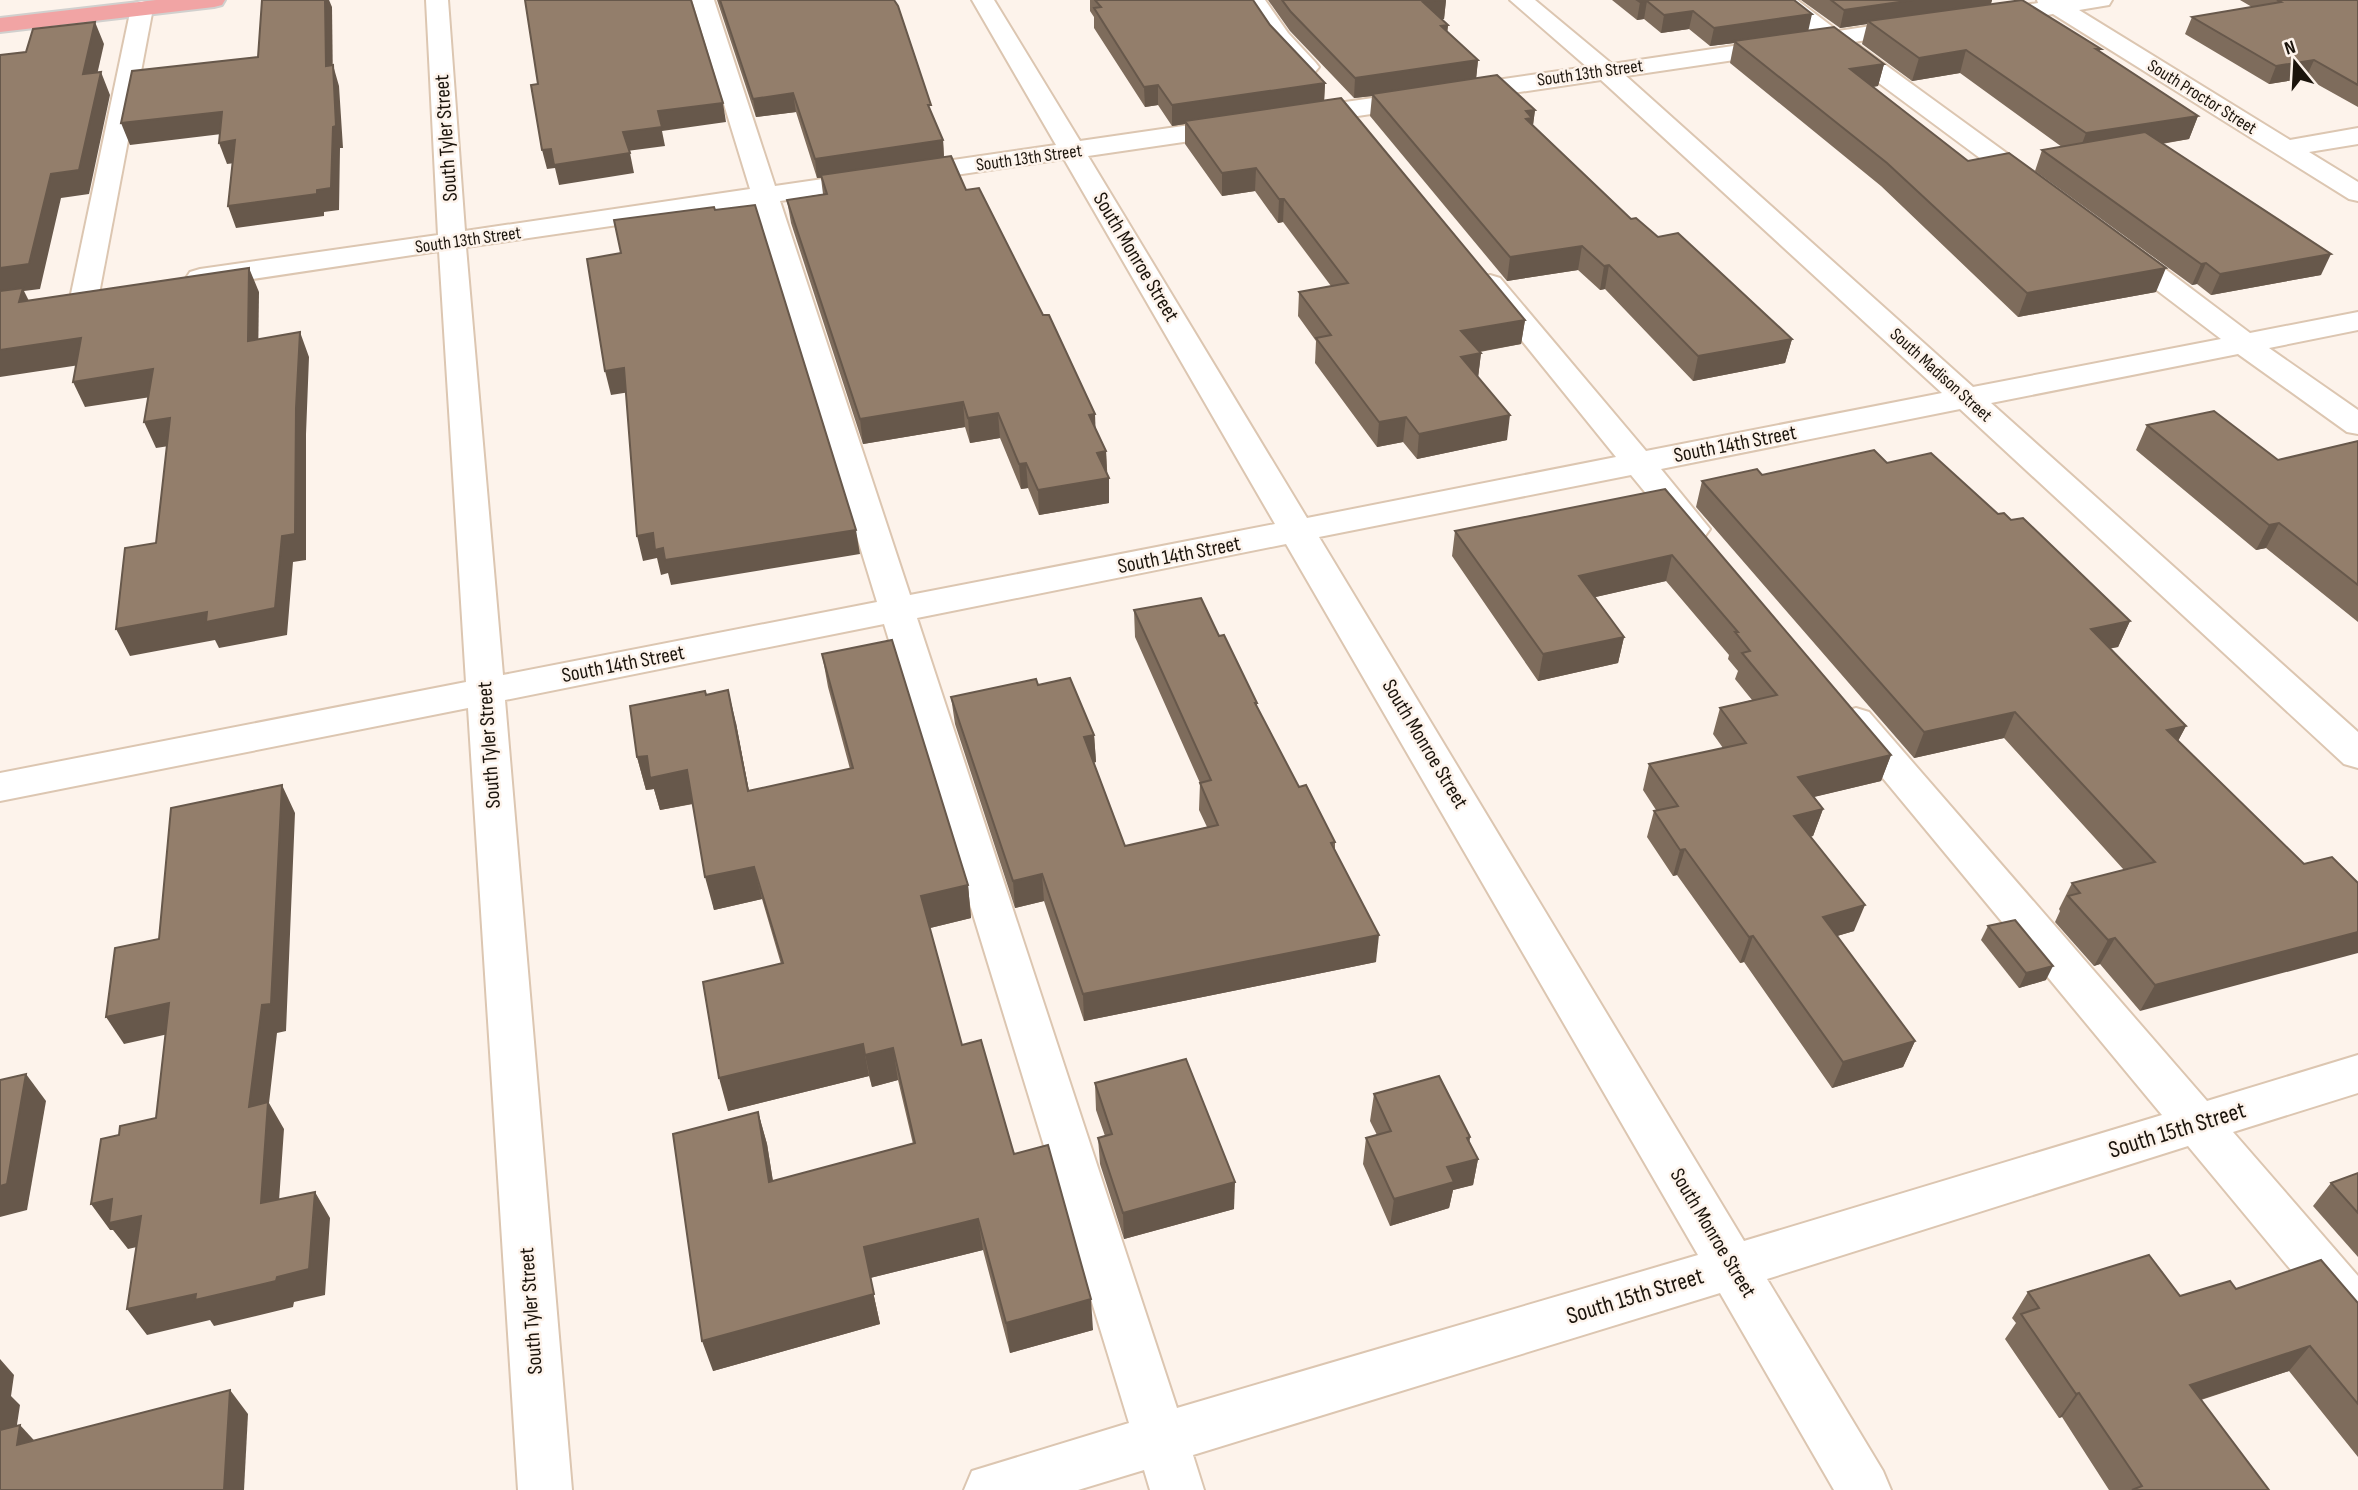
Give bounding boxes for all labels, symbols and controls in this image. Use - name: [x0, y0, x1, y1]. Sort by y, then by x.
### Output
- north arrow: [2260, 28, 2330, 98]
- text: N: [2282, 36, 2299, 61]
- street label: South 13th Street: [1536, 55, 1645, 91]
- street label: South Proctor Street: [2144, 55, 2261, 139]
- street label: South Tyler Street: [429, 74, 463, 202]
- street label: South 13th Street: [975, 140, 1084, 176]
- street label: South Monroe Street: [1088, 188, 1184, 326]
- street label: South 13th Street: [414, 222, 523, 258]
- street label: South Madison Street: [1886, 324, 1997, 427]
- street label: South 14th Street: [1672, 420, 1798, 468]
- street label: South 14th Street: [1116, 531, 1242, 579]
- street label: South 14th Street: [560, 640, 686, 688]
- street label: South Monroe Street: [1377, 675, 1473, 813]
- street label: South Tyler Street: [472, 681, 506, 809]
- street label: South 15th Street: [2105, 1095, 2249, 1165]
- street label: South Monroe Street: [1665, 1164, 1761, 1302]
- street label: South Tyler Street: [514, 1247, 548, 1375]
- street label: South 15th Street: [1563, 1261, 1707, 1331]

